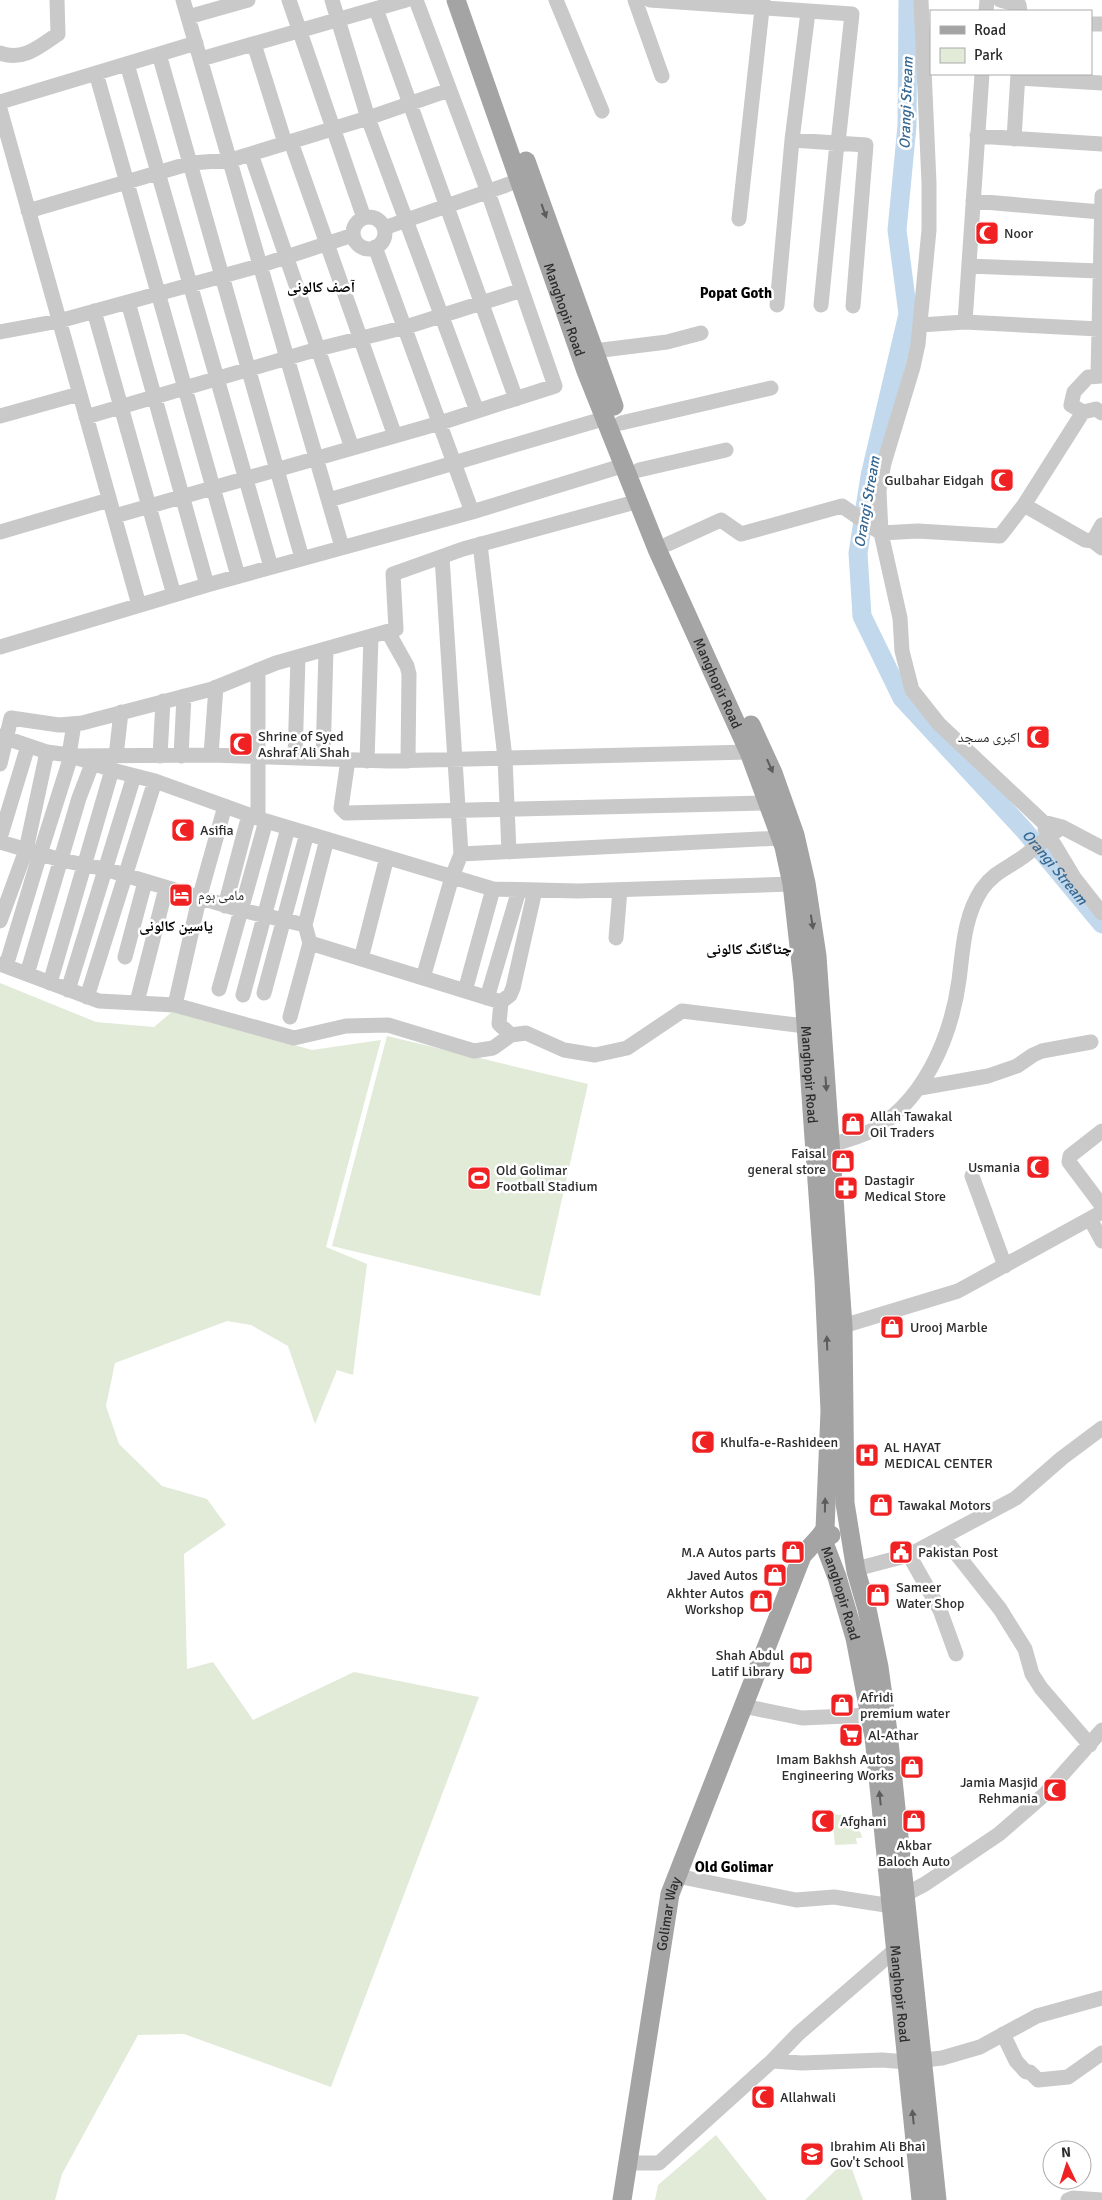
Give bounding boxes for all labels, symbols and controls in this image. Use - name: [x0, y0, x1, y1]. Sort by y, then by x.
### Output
- legend: [930, 10, 1092, 75]
- text: Road: [974, 21, 1006, 39]
- text: Park: [974, 46, 1003, 64]
- water label: Orangi Stream: [895, 56, 917, 149]
- one-way arrow: [541, 203, 548, 218]
- mosque icon: Noor: [974, 220, 1000, 246]
- place label: Noor: [1004, 225, 1034, 242]
- street label: Manghopir Road: [540, 261, 589, 359]
- district label: آصف کالونی: [287, 278, 356, 296]
- district label: Popat Goth: [700, 284, 772, 302]
- water label: Orangi Stream: [850, 454, 884, 549]
- mosque icon: Gulbahar Eidgah: [989, 467, 1015, 493]
- place label: Gulbahar Eidgah: [885, 472, 984, 489]
- street label: Manghopir Road: [690, 635, 746, 731]
- mosque icon: اکبری مسجد: [1025, 724, 1051, 750]
- place label: Shrine of Syed Ashraf Ali Shah: [258, 728, 350, 761]
- place label: اکبری مسجد: [958, 729, 1020, 746]
- mosque icon: Shrine of Syed Ashraf Ali Shah: [228, 731, 254, 757]
- one-way arrow: [766, 759, 774, 773]
- mosque icon: Asifia: [170, 817, 196, 843]
- place label: Asifia: [200, 822, 234, 839]
- water label: Orangi Stream: [1018, 826, 1092, 909]
- hotel icon: مامی ہوم: [168, 882, 194, 908]
- place label: مامی ہوم: [198, 887, 244, 905]
- one-way arrow: [808, 915, 816, 931]
- district label: یاسین کالونی: [139, 917, 213, 935]
- district label: چٹاگانگ کالونی: [706, 940, 792, 958]
- street label: Manghopir Road: [798, 1025, 821, 1124]
- one-way arrow: [823, 1076, 831, 1092]
- place label: Allah Tawakal Oil Traders: [870, 1108, 952, 1141]
- shop icon: Allah Tawakal Oil Traders: [840, 1111, 866, 1137]
- place label: Faisal general store: [748, 1145, 826, 1178]
- shop icon: Faisal general store: [830, 1148, 856, 1174]
- mosque icon: Usmania: [1025, 1154, 1051, 1180]
- place label: Usmania: [968, 1159, 1020, 1176]
- place label: Old Golimar Football Stadium: [496, 1162, 598, 1195]
- sports icon: Old Golimar Football Stadium: [466, 1165, 492, 1191]
- place label: Dastagir Medical Store: [864, 1172, 946, 1205]
- pharmacy icon: Dastagir Medical Store: [833, 1175, 859, 1201]
- shop icon: Urooj Marble: [879, 1314, 905, 1340]
- place label: Urooj Marble: [910, 1319, 988, 1336]
- one-way arrow: [822, 1334, 830, 1350]
- mosque icon: Khulfa-e-Rashideen: [690, 1429, 716, 1455]
- place label: Khulfa-e-Rashideen: [720, 1434, 838, 1451]
- place label: AL HAYAT MEDICAL CENTER: [884, 1439, 993, 1472]
- hospital icon: AL HAYAT MEDICAL CENTER: [854, 1442, 880, 1468]
- shop icon: Tawakal Motors: [868, 1492, 894, 1518]
- one-way arrow: [821, 1497, 829, 1513]
- place label: Tawakal Motors: [898, 1497, 991, 1514]
- shop icon: M.A Autos parts: [780, 1539, 806, 1565]
- public building icon: Pakistan Post: [888, 1539, 914, 1565]
- place label: M.A Autos parts: [681, 1544, 776, 1561]
- street label: Manghopir Road: [818, 1544, 864, 1642]
- place label: Pakistan Post: [918, 1544, 998, 1561]
- shop icon: Javed Autos: [762, 1562, 788, 1588]
- place label: Javed Autos: [687, 1567, 758, 1584]
- place label: Sameer Water Shop: [896, 1579, 964, 1612]
- shop icon: Sameer Water Shop: [865, 1582, 891, 1608]
- place label: Akhter Autos Workshop: [667, 1585, 744, 1618]
- shop icon: Akhter Autos Workshop: [748, 1588, 774, 1614]
- place label: Shah Abdul Latif Library: [711, 1647, 784, 1680]
- library icon: Shah Abdul Latif Library: [788, 1650, 814, 1676]
- place label: Afridi premium water: [860, 1689, 951, 1722]
- shop icon: Afridi premium water: [829, 1692, 855, 1718]
- supermarket icon: Al-Athar: [838, 1722, 864, 1748]
- place label: Al-Athar: [868, 1727, 919, 1744]
- place label: Imam Bakhsh Autos Engineering Works: [776, 1751, 894, 1784]
- shop icon: Imam Bakhsh Autos Engineering Works: [899, 1754, 925, 1780]
- place label: Jamia Masjid Rehmania: [960, 1774, 1038, 1807]
- mosque icon: Jamia Masjid Rehmania: [1042, 1777, 1068, 1803]
- one-way arrow: [876, 1790, 884, 1806]
- mosque icon: Afghani: [810, 1808, 836, 1834]
- shop icon: Akbar Baloch Auto: [901, 1808, 927, 1834]
- place label: Afghani: [840, 1813, 886, 1830]
- place label: Akbar Baloch Auto: [878, 1837, 950, 1870]
- district label: Old Golimar: [695, 1858, 773, 1876]
- street label: Golimar Way: [653, 1874, 685, 1952]
- street label: Manghopir Road: [887, 1944, 913, 2043]
- mosque icon: Allahwali: [750, 2084, 776, 2110]
- place label: Allahwali: [780, 2089, 836, 2106]
- one-way arrow: [909, 2108, 917, 2124]
- place label: Ibrahim Ali Bhai Gov't School: [830, 2138, 926, 2171]
- north arrow: [1042, 2140, 1092, 2190]
- school or university icon: Ibrahim Ali Bhai Gov't School: [799, 2141, 825, 2167]
- text: N: [1061, 2144, 1072, 2161]

